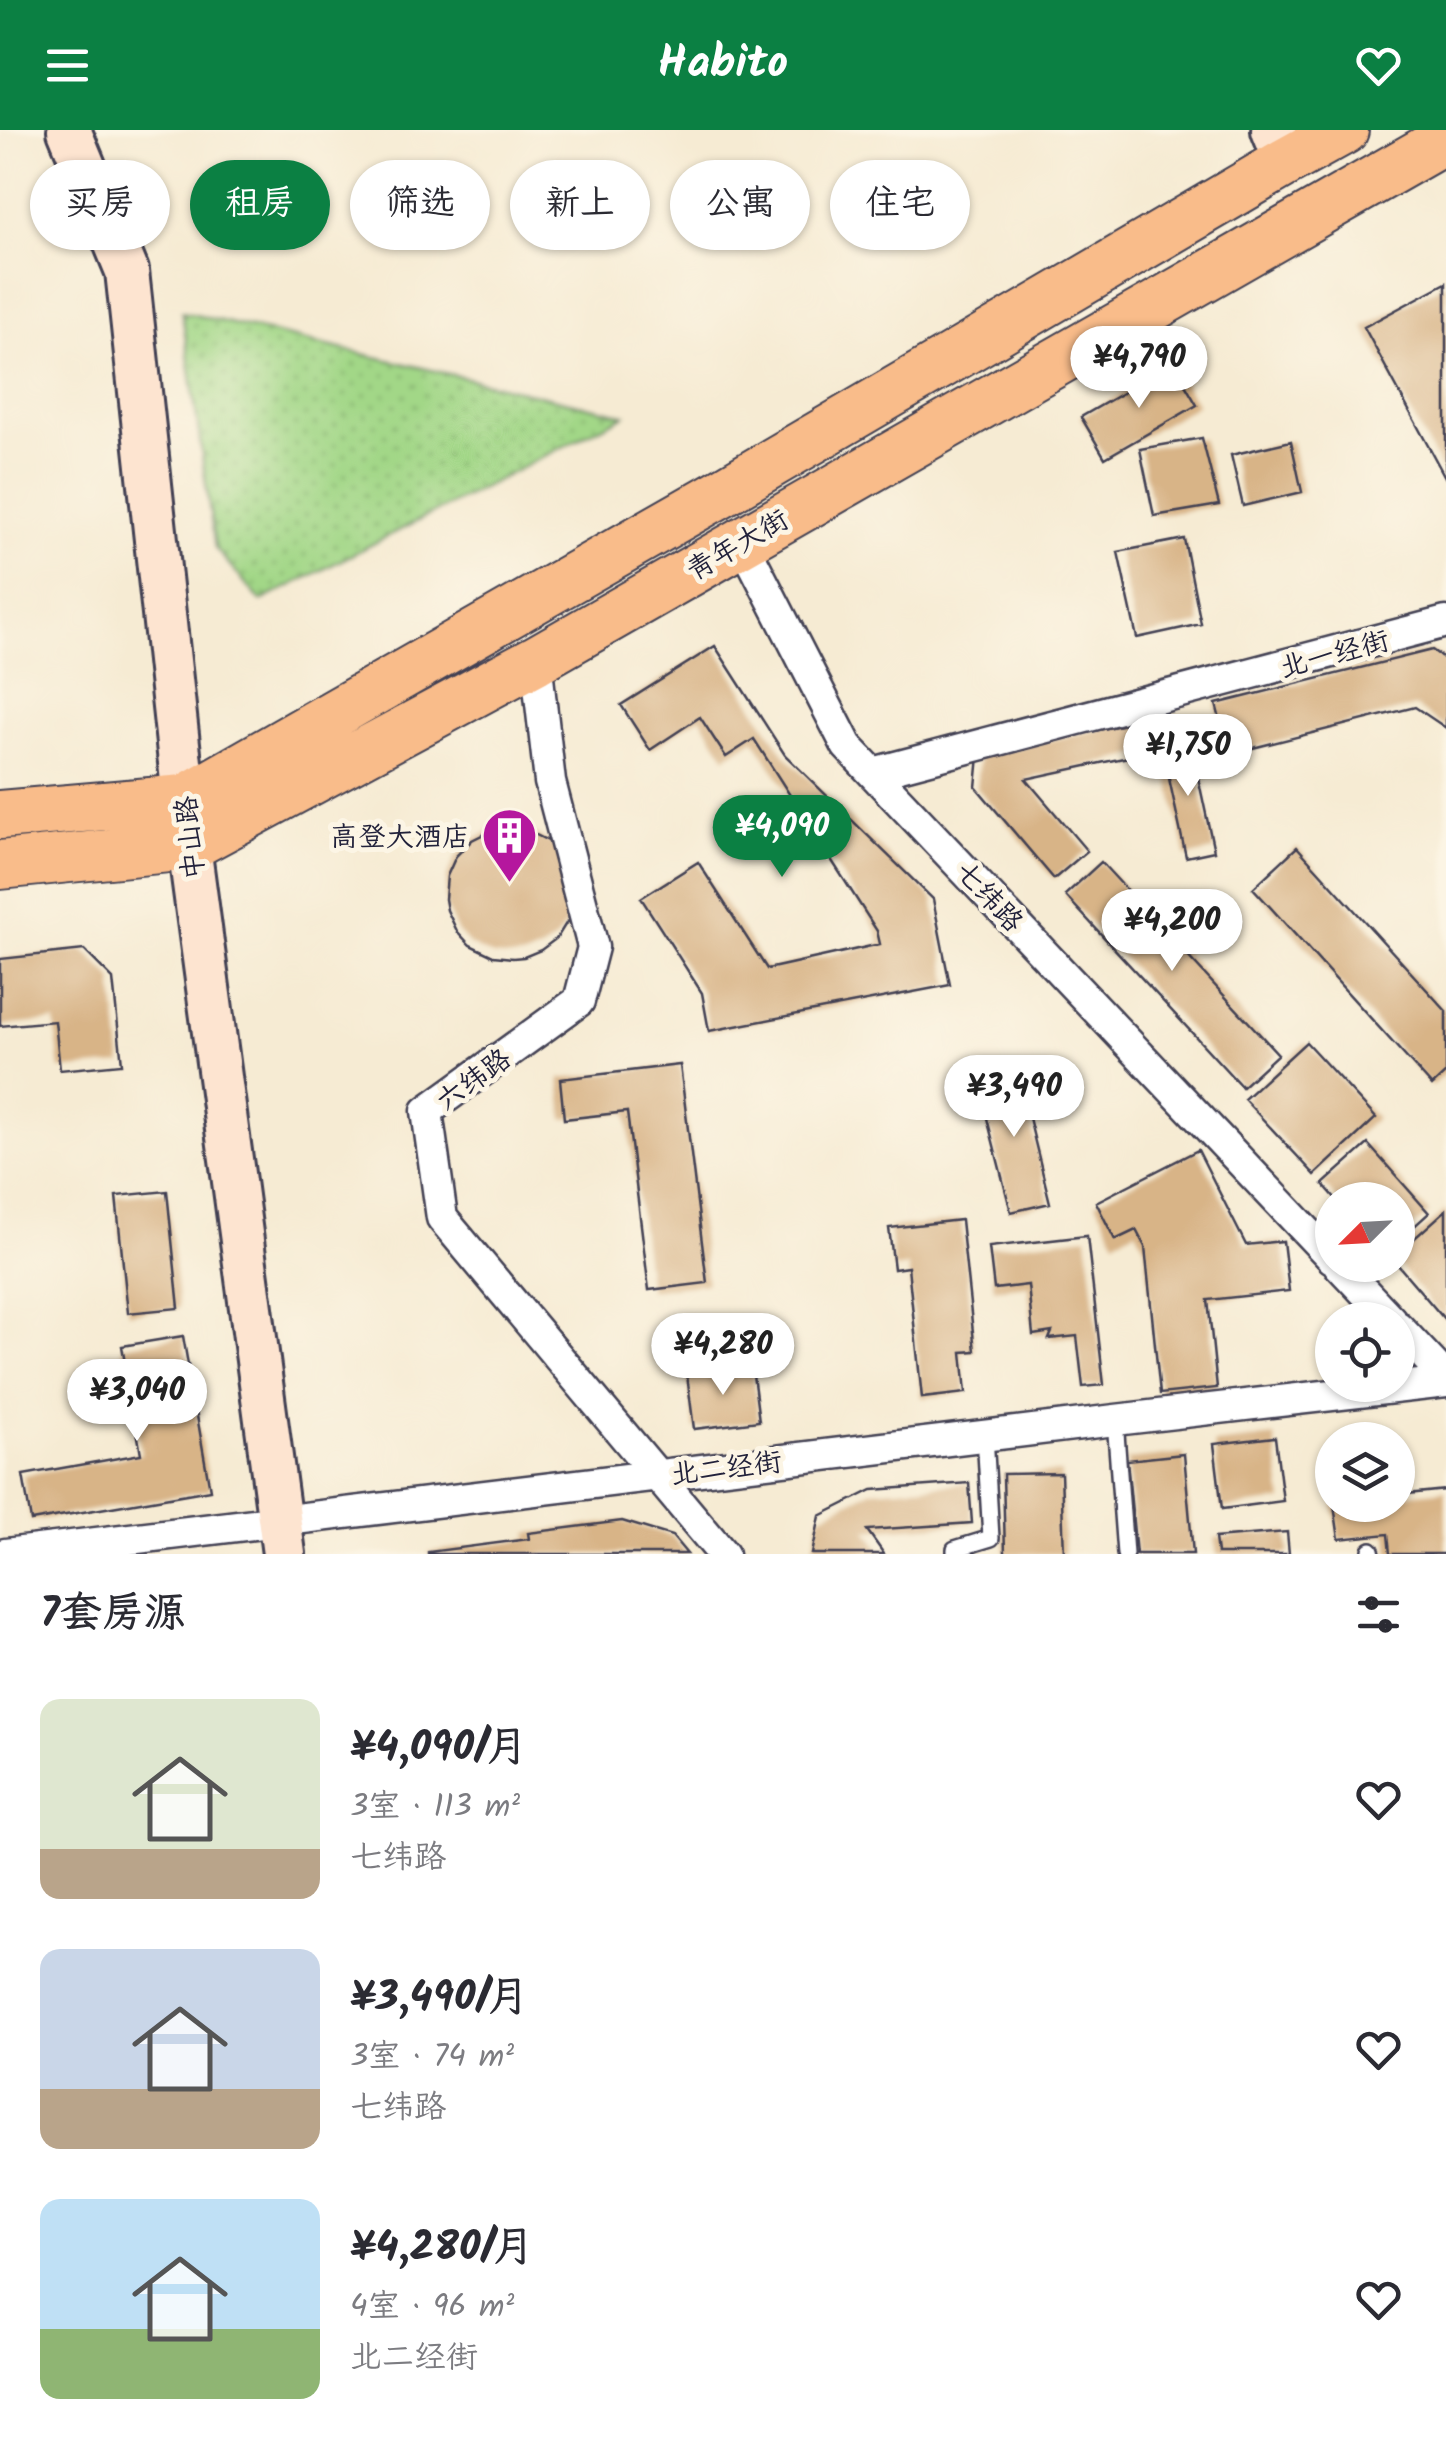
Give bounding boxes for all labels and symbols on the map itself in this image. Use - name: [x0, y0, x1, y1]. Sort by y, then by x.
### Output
- pin: ¥4,790: [1058, 326, 1220, 411]
- street label: 青年大街: [678, 499, 798, 594]
- street label: 北一经街: [1275, 619, 1395, 692]
- pin: ¥1,750: [1107, 714, 1269, 799]
- street label: 中山路: [165, 794, 218, 882]
- pin: ¥4,090: [701, 795, 863, 880]
- building icon: 高登大酒店: [479, 806, 539, 885]
- place label: 高登大酒店: [330, 816, 470, 861]
- street label: 七纬路: [943, 852, 1033, 944]
- pin: ¥4,200: [1091, 889, 1253, 974]
- street label: 六纬路: [427, 1038, 522, 1124]
- pin: ¥3,490: [933, 1055, 1095, 1140]
- north arrow: [1315, 1182, 1415, 1282]
- pin: ¥4,280: [642, 1313, 804, 1398]
- pin: ¥3,040: [56, 1359, 218, 1444]
- street label: 北二经街: [668, 1440, 785, 1499]

